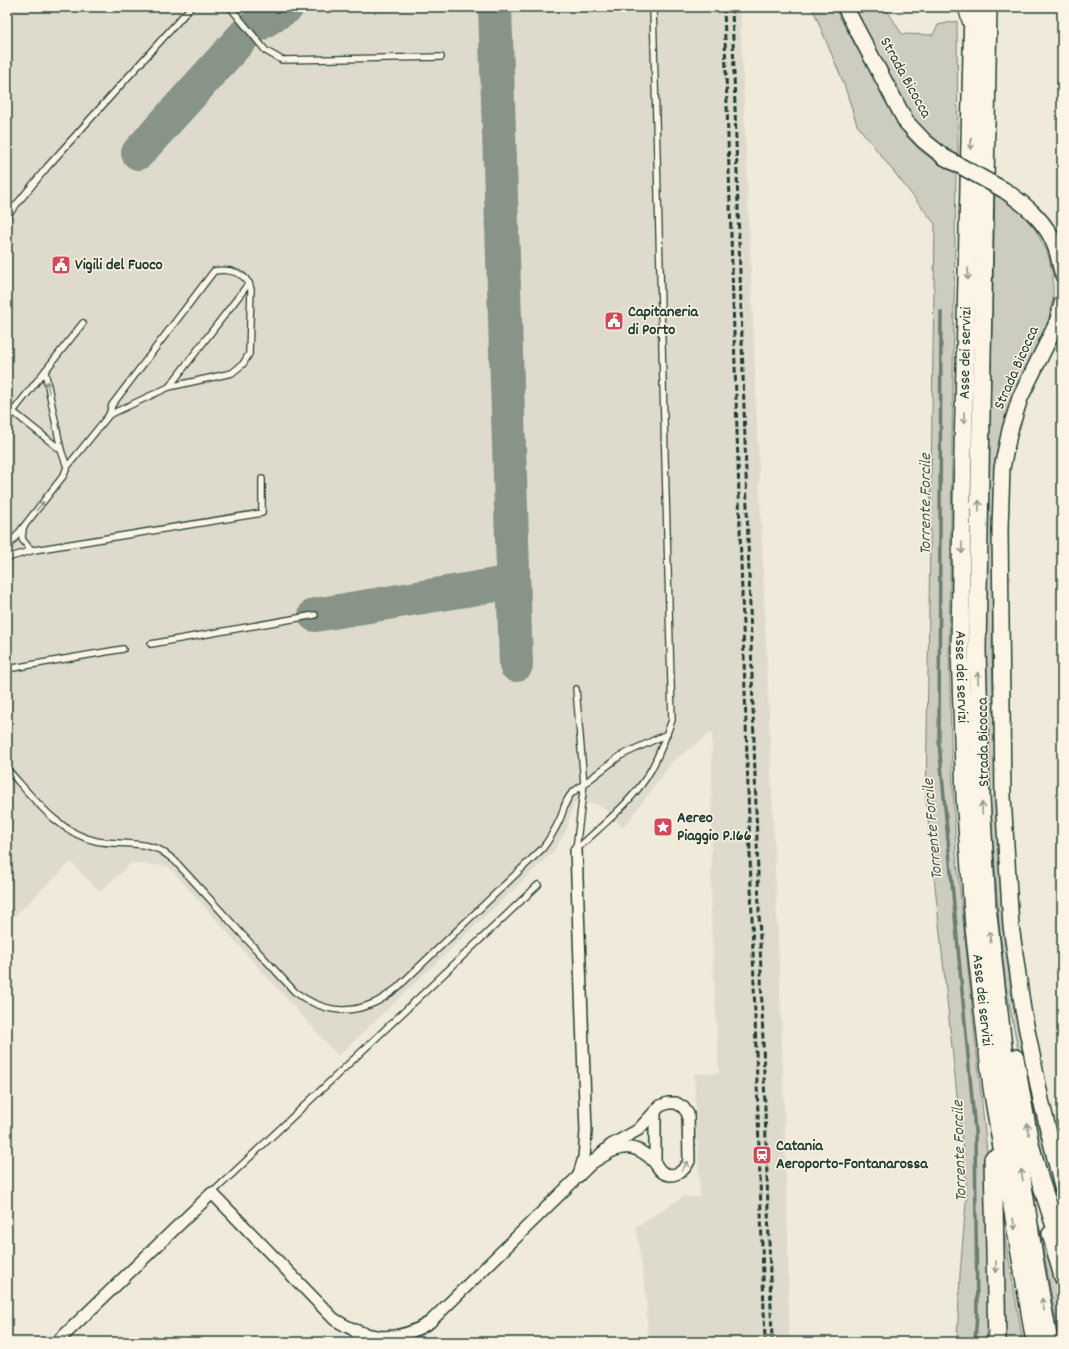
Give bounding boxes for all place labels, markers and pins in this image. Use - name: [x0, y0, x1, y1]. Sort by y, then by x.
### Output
- public building icon: Vigili del Fuoco: [50, 254, 72, 276]
- place label: Vigili del Fuoco: [75, 254, 163, 277]
- place label: Capitaneria di Porto: [628, 301, 699, 342]
- public building icon: Capitaneria di Porto: [603, 310, 625, 332]
- place label: Aereo Piaggio P.166: [677, 807, 752, 848]
- place icon: Aereo Piaggio P.166: [652, 816, 674, 838]
- place label: Catania Aeroporto-Fontanarossa: [776, 1135, 929, 1176]
- station icon: Catania Aeroporto-Fontanarossa: [751, 1144, 773, 1166]

